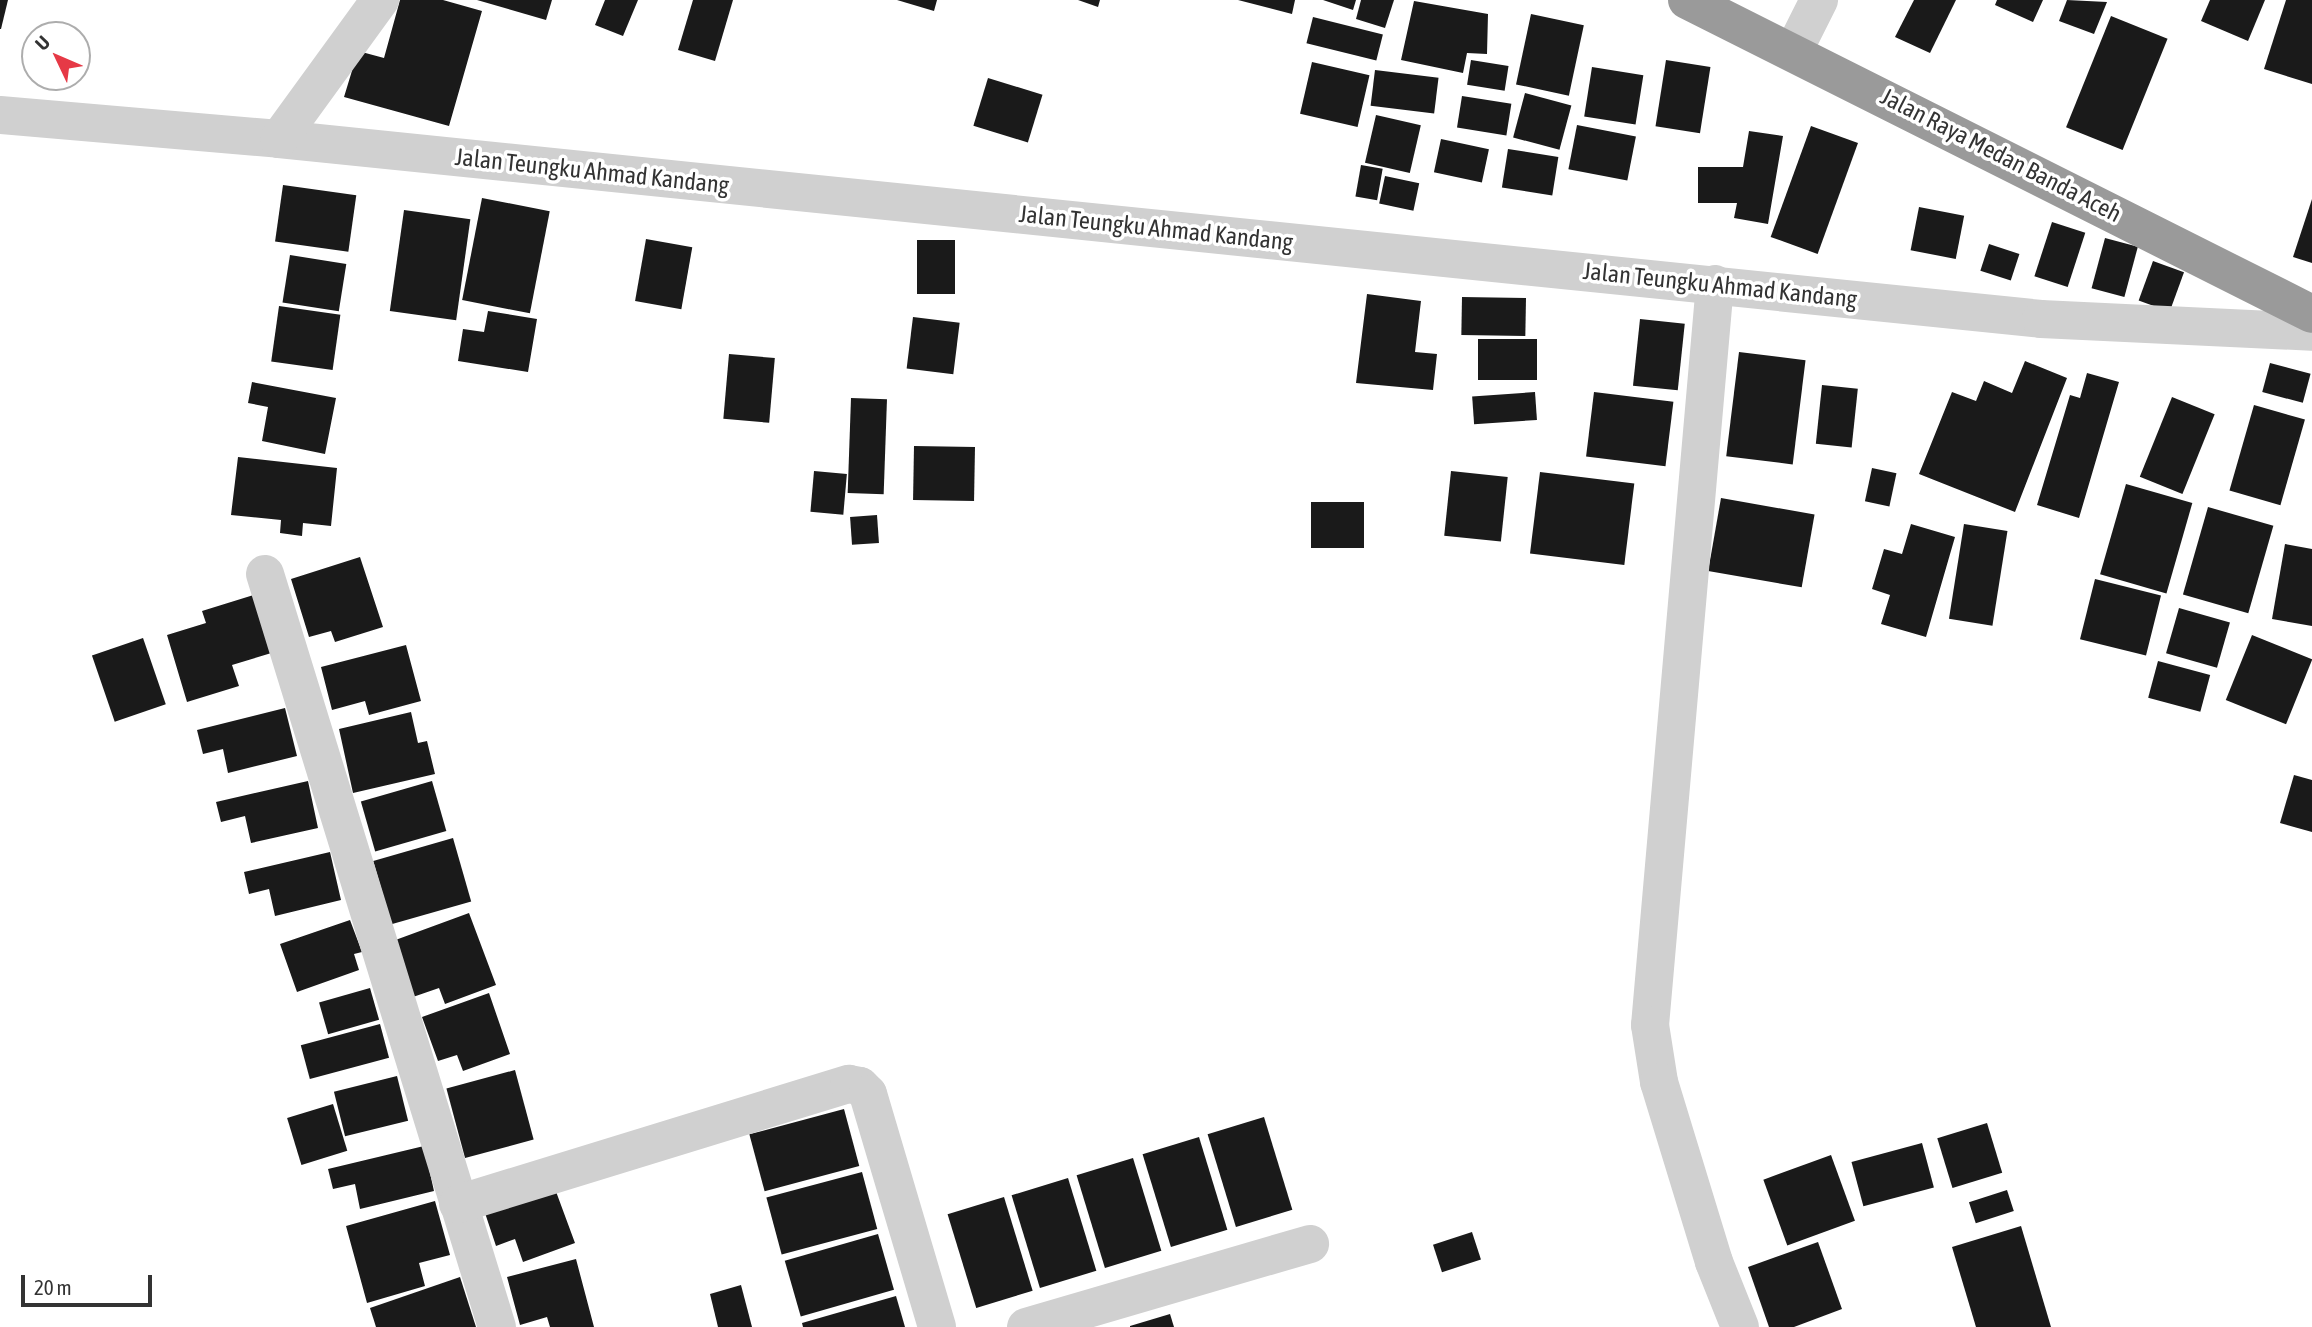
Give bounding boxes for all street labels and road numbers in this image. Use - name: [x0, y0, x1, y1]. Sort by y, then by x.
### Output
- street label: Jalan Raya Medan Banda Aceh: [1876, 82, 2126, 228]
- street label: Jalan Teungku Ahmad Kandang: [454, 142, 730, 200]
- street label: Jalan Teungku Ahmad Kandang: [1018, 199, 1294, 257]
- street label: Jalan Teungku Ahmad Kandang: [1582, 256, 1858, 314]

